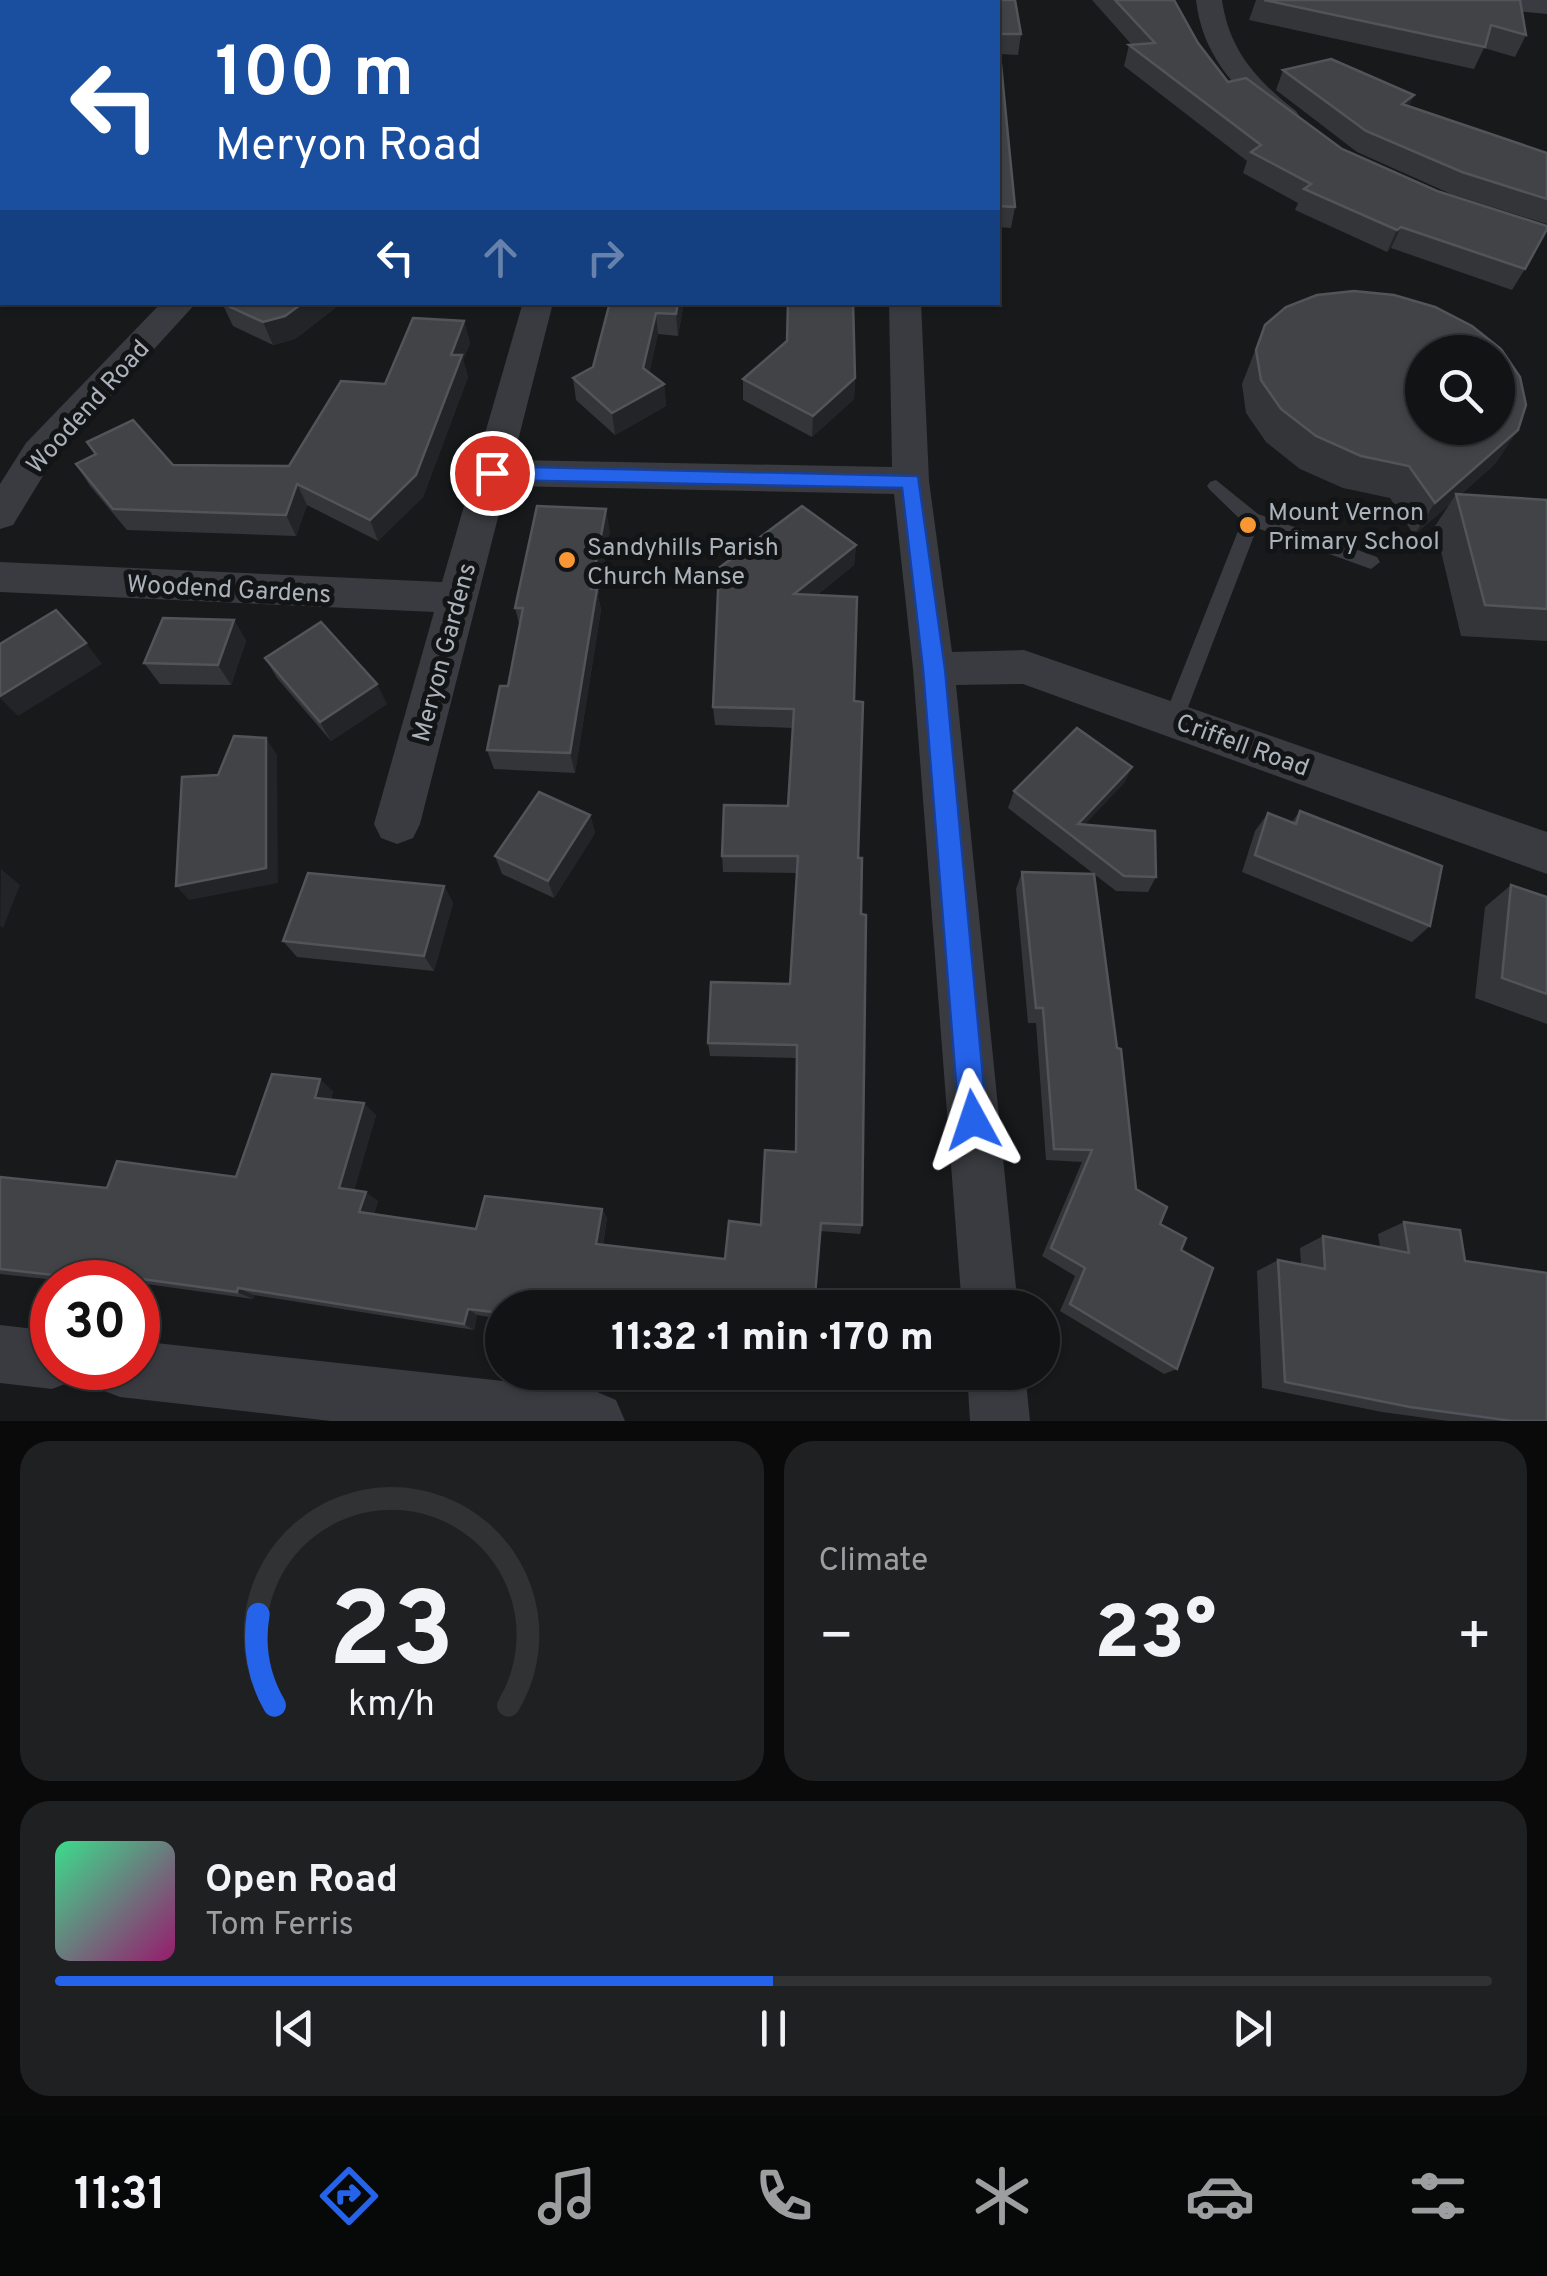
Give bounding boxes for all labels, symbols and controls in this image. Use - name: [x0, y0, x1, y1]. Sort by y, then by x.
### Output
- text: 100 m: [215, 32, 414, 121]
- icon: left: [50, 40, 180, 170]
- text: Meryon Road: [215, 119, 482, 176]
- icon: left: [368, 230, 423, 285]
- icon: ahead: [473, 230, 528, 285]
- icon: right: [578, 230, 633, 285]
- street label: Woodend Road: [21, 334, 158, 482]
- map controls: [1405, 335, 1515, 445]
- button: search: [1405, 335, 1515, 445]
- pin: [450, 431, 535, 516]
- icon: arrive: [465, 446, 520, 501]
- place label: Mount Vernon Primary School: [1268, 498, 1440, 559]
- marker: Mount Vernon Primary School: [1237, 514, 1259, 536]
- place label: Sandyhills Parish Church Manse: [587, 533, 779, 594]
- marker: Sandyhills Parish Church Manse: [556, 549, 578, 571]
- street label: Meryon Gardens: [407, 560, 485, 746]
- street label: Woodend Gardens: [126, 570, 332, 612]
- street label: Criffell Road: [1171, 708, 1313, 786]
- position arrow: [921, 1068, 1025, 1172]
- speed limit sign: 30: [30, 1260, 160, 1390]
- text: 11:32 · 1 min · 170 m: [611, 1315, 934, 1364]
- text: Climate: [819, 1542, 928, 1582]
- text: 23: [329, 1571, 455, 1703]
- text: 23°: [1094, 1590, 1216, 1685]
- text: −: [819, 1604, 854, 1674]
- text: +: [1457, 1604, 1492, 1674]
- text: km/h: [348, 1683, 435, 1729]
- text: Open Road: [205, 1857, 398, 1906]
- text: Tom Ferris: [205, 1906, 354, 1946]
- icon: previous: [267, 2001, 322, 2056]
- icon: pause: [746, 2001, 801, 2056]
- icon: next: [1225, 2001, 1280, 2056]
- icon: directions: [314, 2161, 384, 2231]
- icon: music: [532, 2161, 602, 2231]
- icon: phone: [749, 2161, 819, 2231]
- icon: climate: [967, 2161, 1037, 2231]
- icon: car: [1185, 2161, 1255, 2231]
- icon: filters: [1403, 2161, 1473, 2231]
- text: 11:31: [74, 2168, 166, 2225]

